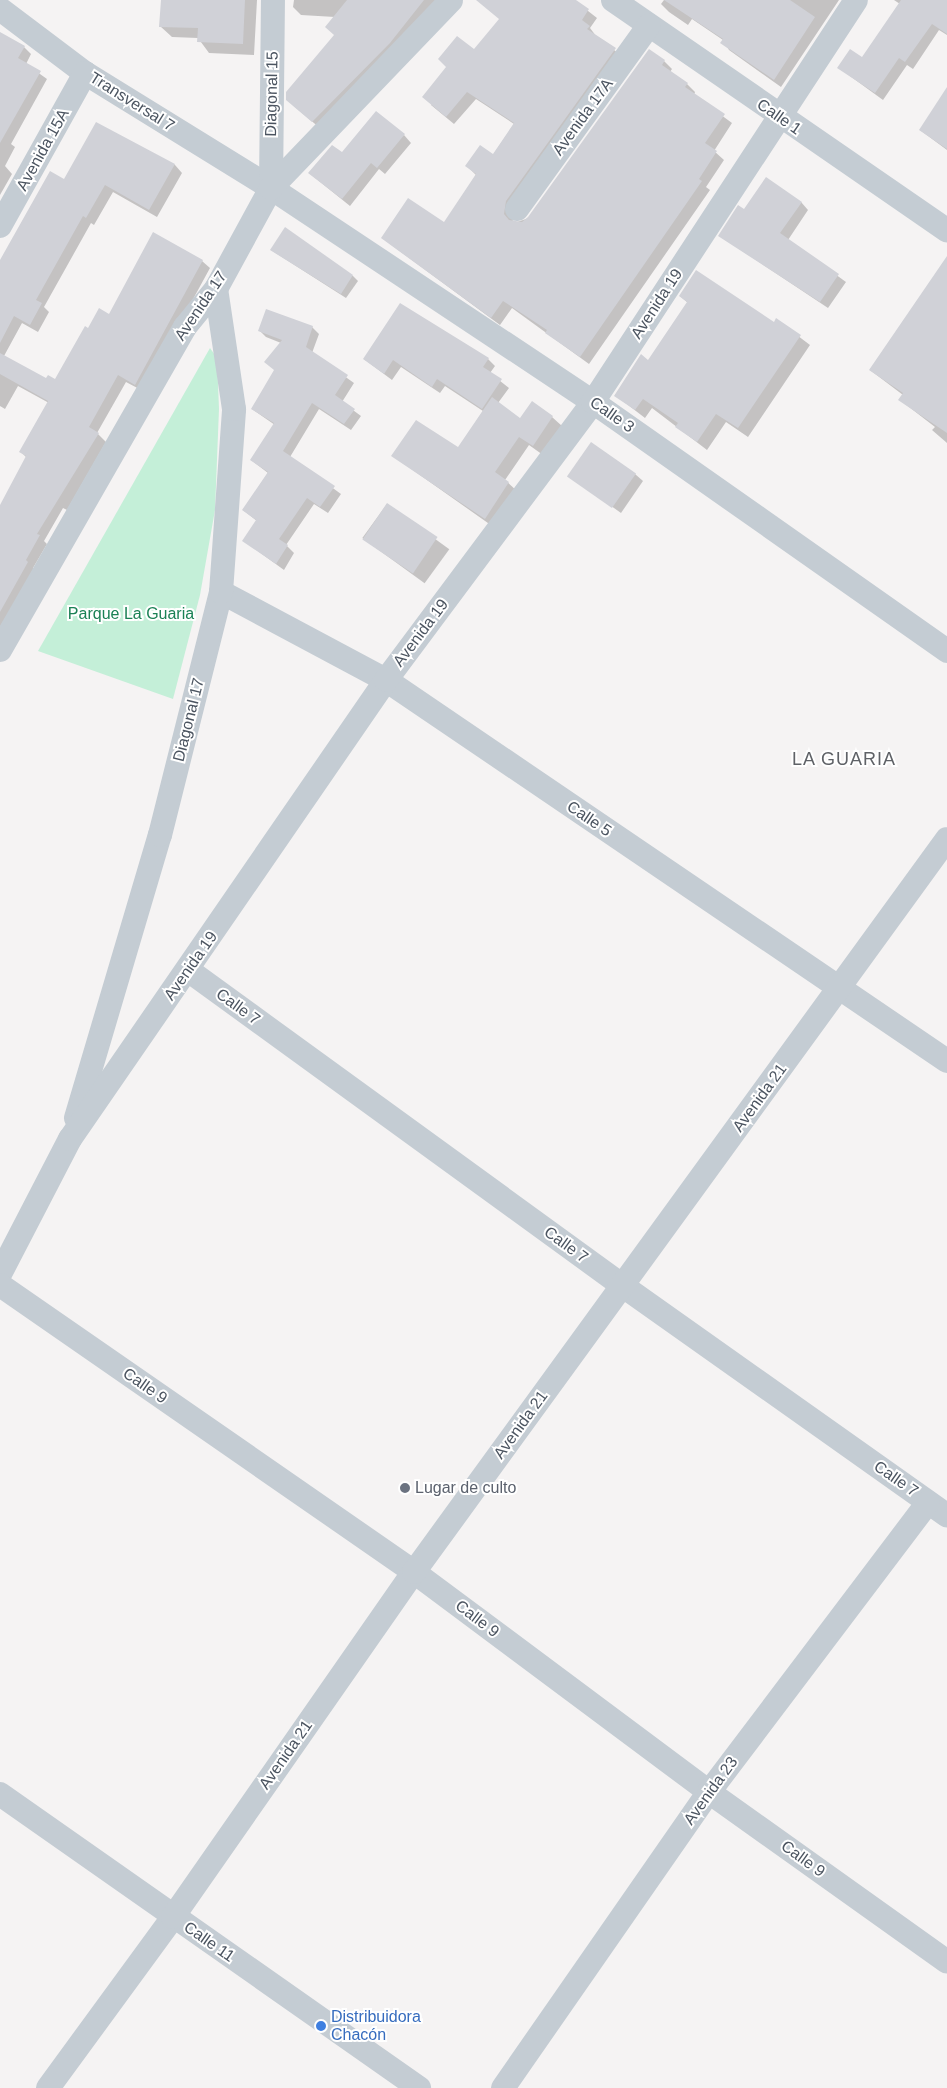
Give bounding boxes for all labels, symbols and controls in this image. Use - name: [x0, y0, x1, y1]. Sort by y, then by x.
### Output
- street label: Diagonal 15: [262, 51, 282, 137]
- street label: Transversal 7: [86, 68, 178, 136]
- street label: Avenida 17A: [549, 75, 617, 159]
- street label: Calle 1: [753, 95, 805, 139]
- street label: Avenida 15A: [13, 106, 73, 194]
- street label: Avenida 19: [627, 265, 687, 343]
- street label: Avenida 17: [171, 268, 231, 344]
- street label: Calle 3: [586, 393, 638, 437]
- street label: Avenida 19: [389, 595, 453, 671]
- park label: Parque La Guaria: [68, 604, 194, 624]
- street label: Diagonal 17: [169, 676, 209, 764]
- district label: LA GUARIA: [790, 748, 898, 770]
- street label: Calle 5: [563, 797, 615, 841]
- street label: Avenida 19: [160, 928, 222, 1004]
- street label: Calle 7: [212, 985, 264, 1029]
- street label: Avenida 21: [729, 1060, 791, 1136]
- street label: Calle 7: [540, 1223, 592, 1267]
- street label: Calle 9: [119, 1364, 171, 1408]
- street label: Avenida 21: [490, 1387, 552, 1463]
- street label: Calle 7: [870, 1457, 922, 1501]
- place label: Lugar de culto: [415, 1478, 516, 1498]
- marker: Lugar de culto: [399, 1482, 411, 1494]
- street label: Calle 9: [451, 1596, 503, 1642]
- street label: Avenida 21: [255, 1717, 317, 1793]
- street label: Avenida 23: [680, 1753, 742, 1829]
- street label: Calle 9: [777, 1837, 829, 1881]
- street label: Calle 11: [180, 1918, 238, 1966]
- place label: Distribuidora Chacón: [331, 2007, 421, 2045]
- marker: Distribuidora Chacón: [315, 2020, 327, 2032]

